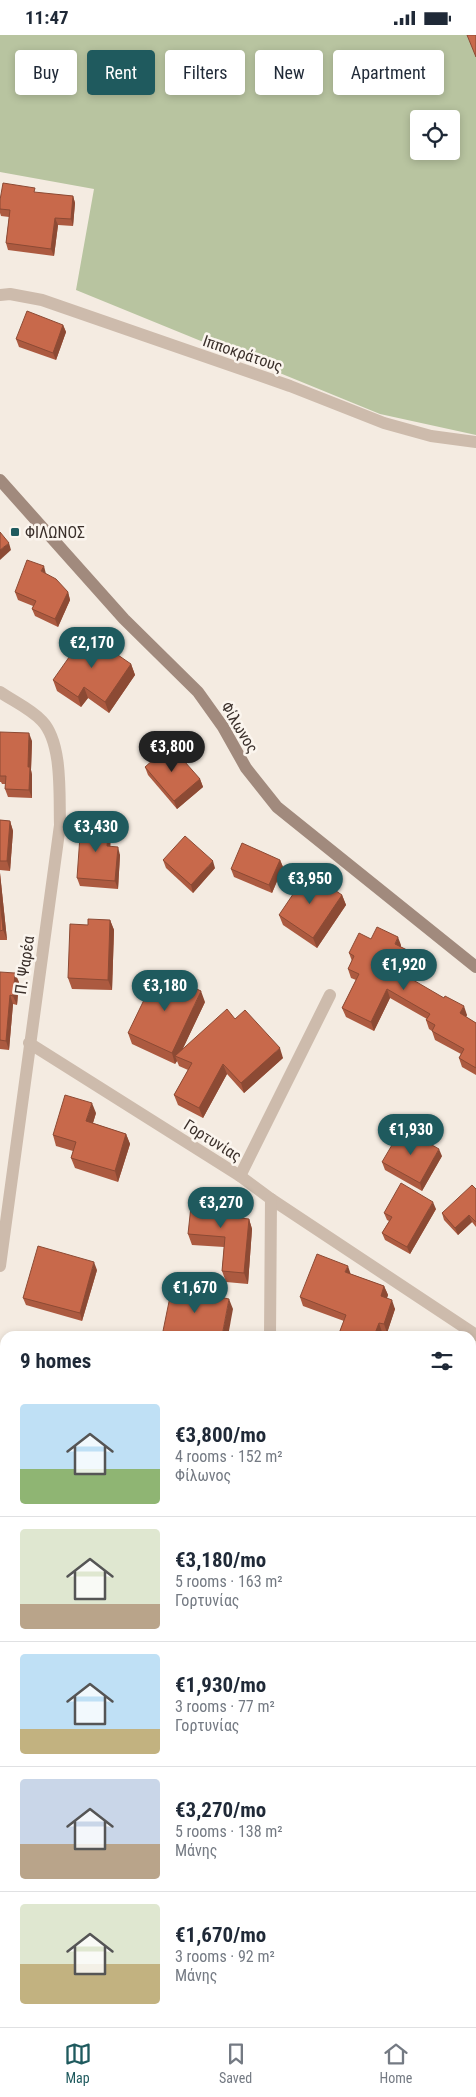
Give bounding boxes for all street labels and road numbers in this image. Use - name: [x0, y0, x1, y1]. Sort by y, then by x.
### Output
- street label: Ιπποκράτους: [201, 331, 285, 376]
- street label: Φίλωνος: [217, 698, 262, 756]
- street label: Π. Ψαρέα: [11, 935, 38, 995]
- street label: Γορτυνίας: [180, 1115, 245, 1166]

